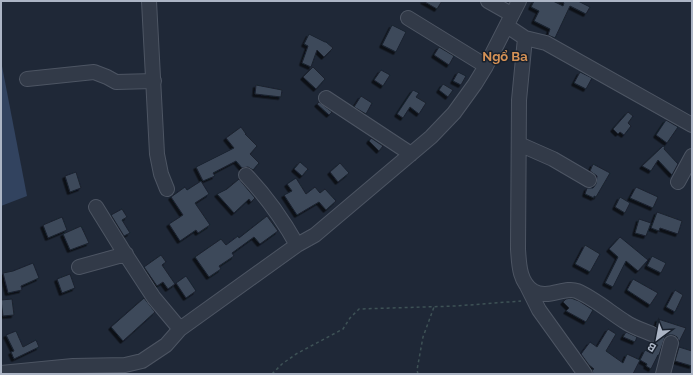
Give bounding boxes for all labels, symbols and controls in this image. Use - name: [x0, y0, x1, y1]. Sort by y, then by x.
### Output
- district label: Ngổ Ba: [482, 49, 528, 64]
- north arrow: [637, 319, 677, 359]
- text: B: [645, 339, 659, 355]

